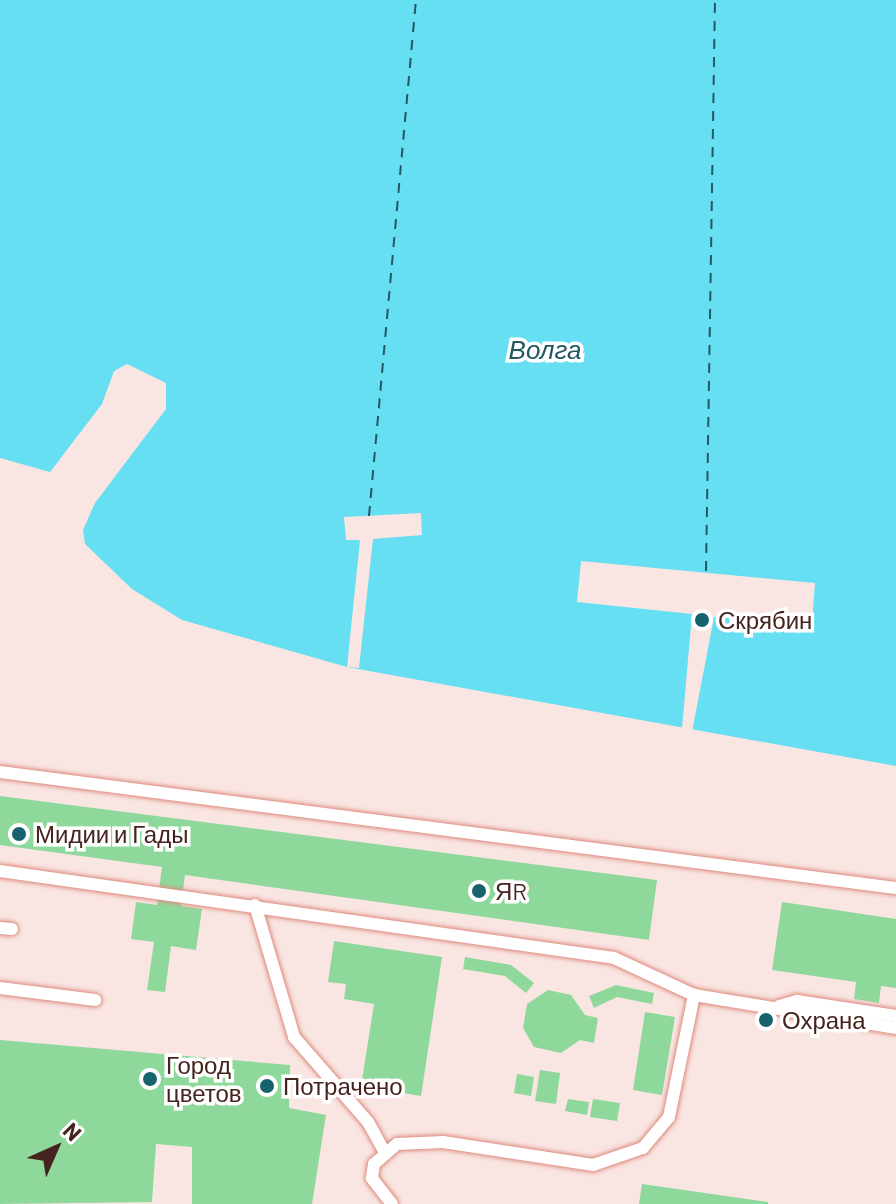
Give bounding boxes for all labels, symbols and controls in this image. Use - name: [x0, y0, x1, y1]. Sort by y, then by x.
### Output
- water label: Волга: [509, 333, 581, 365]
- place label: Скрябин: [718, 606, 812, 634]
- marker: Скрябин: [693, 611, 711, 629]
- place label: Мидии и Гады: [35, 820, 188, 848]
- marker: Мидии и Гады: [10, 825, 28, 843]
- place label: ЯR: [495, 877, 527, 905]
- marker: ЯR: [470, 882, 488, 900]
- place label: Охрана: [782, 1006, 866, 1034]
- marker: Охрана: [757, 1011, 775, 1029]
- place label: Город цветов: [166, 1051, 242, 1107]
- marker: Город цветов: [141, 1070, 159, 1088]
- place label: Потрачено: [283, 1072, 403, 1100]
- marker: Потрачено: [258, 1077, 276, 1095]
- north arrow: [16, 1108, 96, 1188]
- text: N: [59, 1117, 87, 1145]

